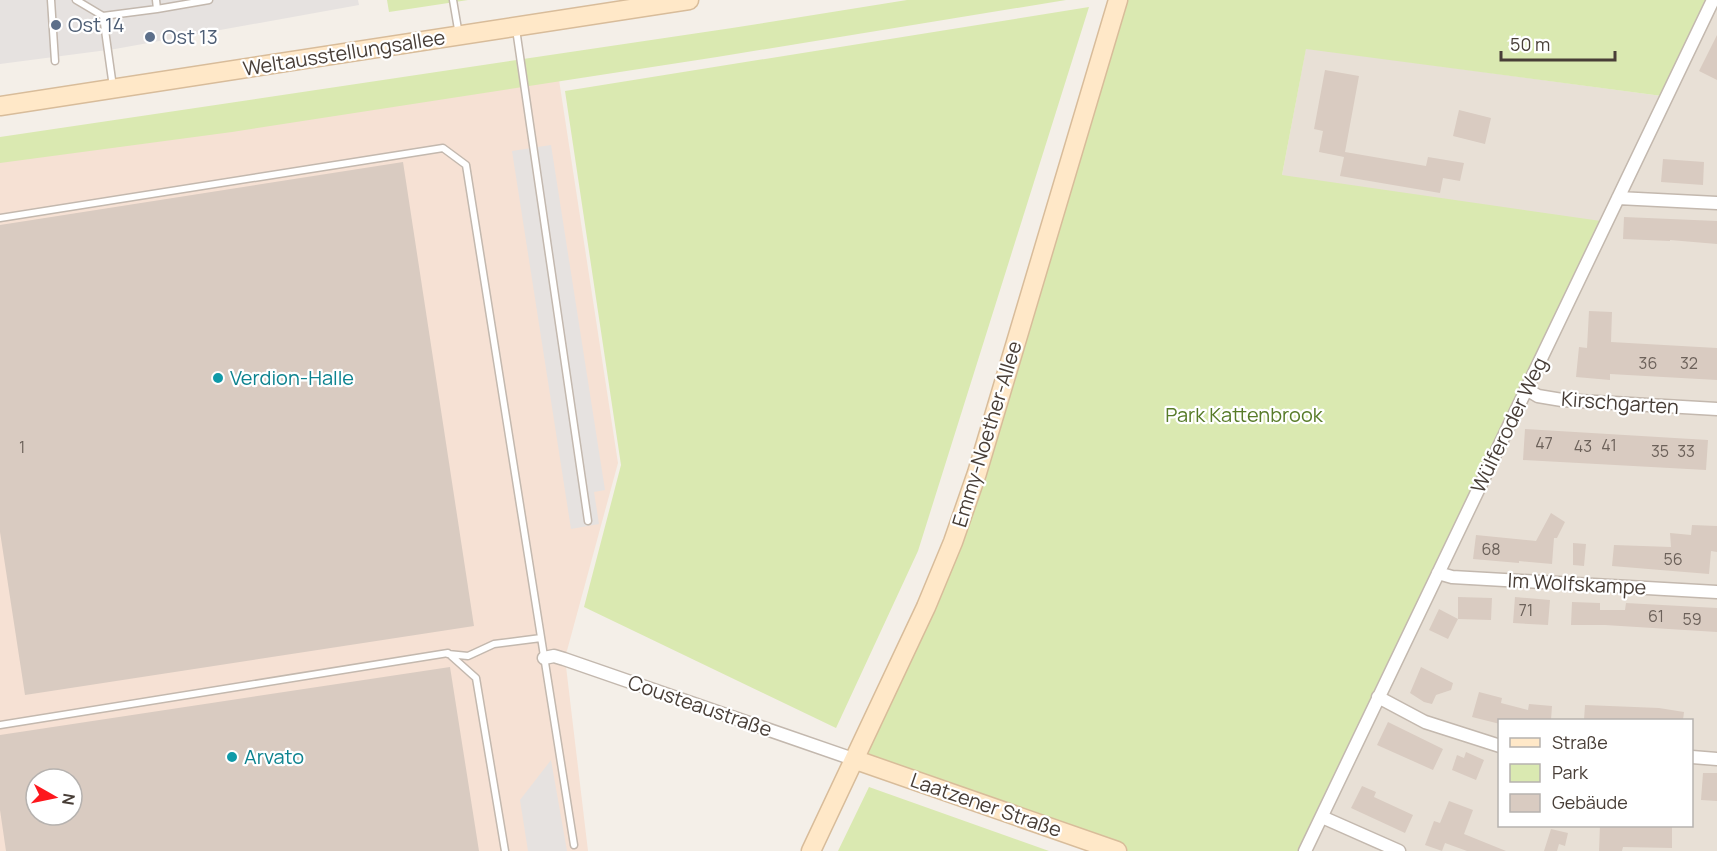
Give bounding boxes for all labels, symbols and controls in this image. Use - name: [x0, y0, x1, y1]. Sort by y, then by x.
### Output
- place label: Ost 14: [68, 11, 125, 38]
- marker: Ost 14: [49, 18, 63, 32]
- place label: Ost 13: [162, 23, 218, 50]
- street label: Weltausstellungsallee: [241, 23, 447, 82]
- scale bar: [1501, 24, 1615, 62]
- marker: Ost 13: [143, 30, 157, 44]
- text: 50 m: [1510, 32, 1550, 56]
- street label: Emmy-Noether-Allee: [945, 337, 1028, 530]
- street label: Wülferoder Weg: [1464, 352, 1553, 497]
- house number: 36: [1639, 352, 1657, 374]
- house number: 32: [1680, 352, 1698, 374]
- place label: Verdion-Halle: [230, 364, 354, 391]
- marker: Verdion-Halle: [211, 371, 225, 385]
- street label: Kirschgarten: [1560, 385, 1680, 420]
- park label: Park Kattenbrook: [1165, 401, 1324, 428]
- house number: 47: [1535, 432, 1553, 454]
- house number: 41: [1601, 434, 1617, 456]
- house number: 43: [1574, 435, 1592, 457]
- house number: 1: [19, 436, 25, 458]
- house number: 35: [1651, 440, 1669, 462]
- house number: 33: [1677, 440, 1695, 462]
- house number: 68: [1481, 538, 1501, 560]
- house number: 56: [1663, 548, 1683, 570]
- street label: Im Wolfskampe: [1507, 566, 1647, 601]
- house number: 71: [1519, 599, 1533, 621]
- house number: 61: [1648, 605, 1664, 627]
- house number: 59: [1682, 608, 1702, 630]
- street label: Cousteaustraße: [625, 668, 776, 743]
- legend: [1498, 719, 1693, 827]
- text: Straße: [1552, 730, 1608, 754]
- place label: Arvato: [244, 743, 304, 770]
- marker: Arvato: [225, 750, 239, 764]
- text: Park: [1552, 760, 1589, 784]
- street label: Laatzener Straße: [907, 766, 1065, 843]
- north arrow: [24, 767, 84, 827]
- text: Gebäude: [1552, 790, 1628, 814]
- text: N: [57, 792, 81, 807]

